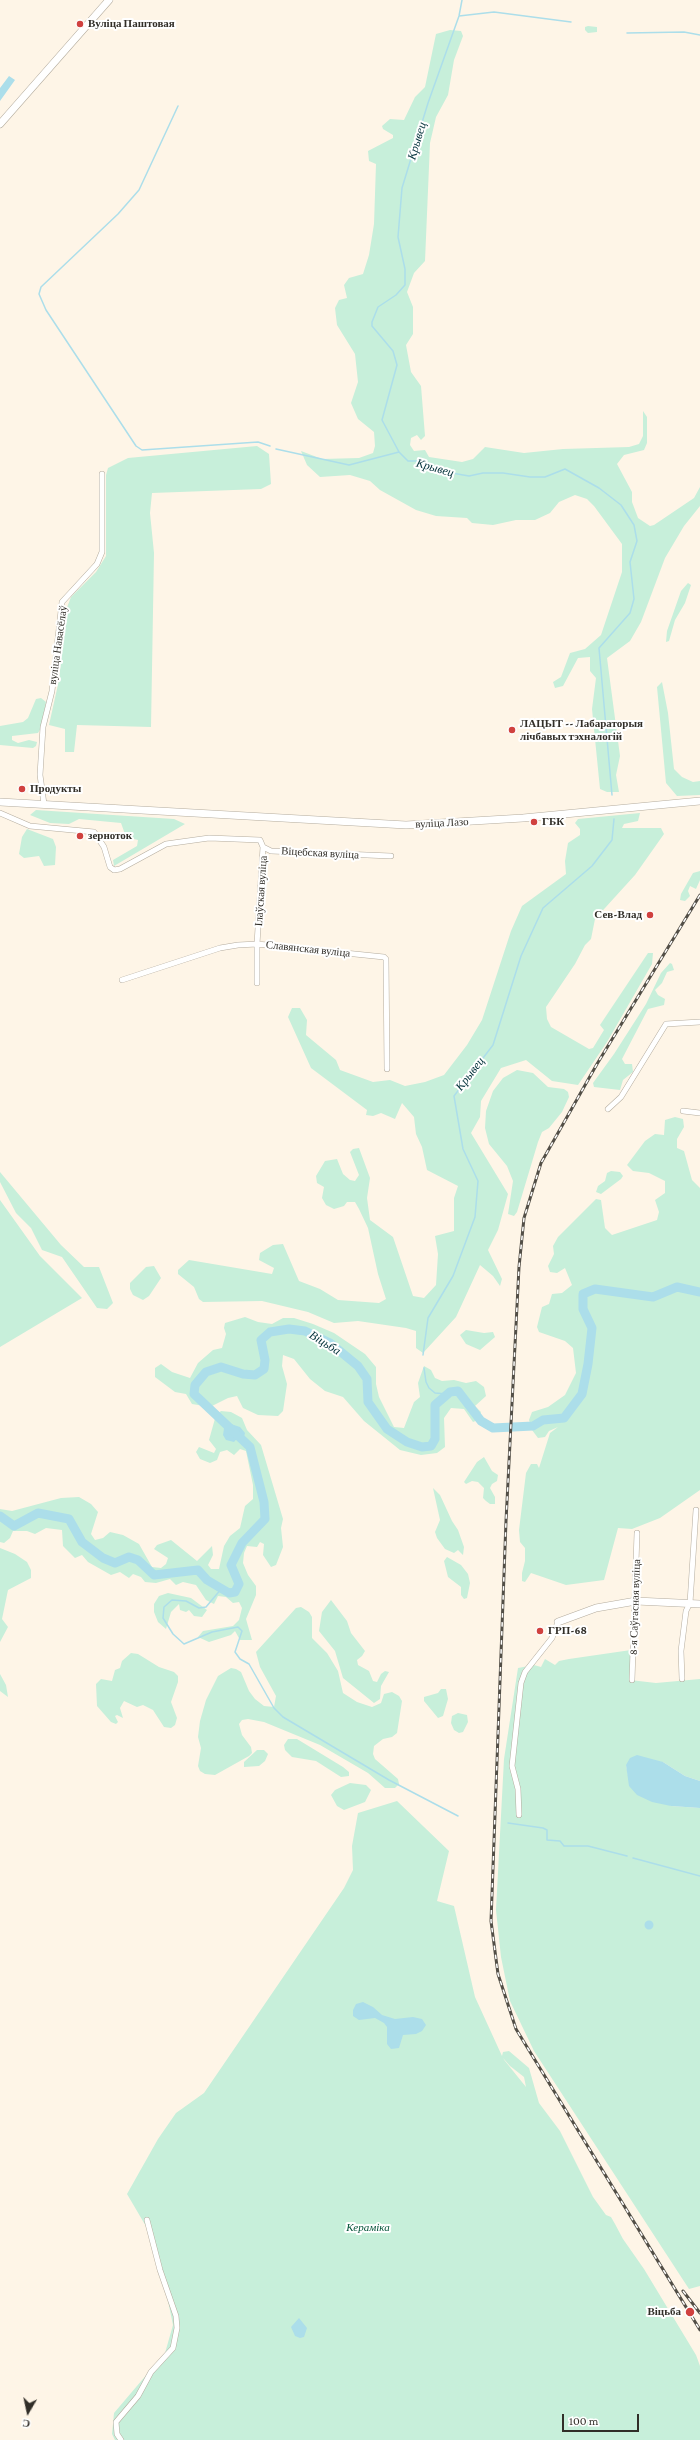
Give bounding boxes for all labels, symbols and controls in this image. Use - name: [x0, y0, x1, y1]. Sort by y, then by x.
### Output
- place label: Вуліца Паштовая: [88, 17, 175, 31]
- marker: Вуліца Паштовая: [75, 19, 85, 29]
- water label: Крывец: [404, 120, 430, 162]
- water label: Крывец: [414, 456, 456, 480]
- street label: вуліца Навасёлаў: [46, 605, 70, 685]
- place label: ЛАЦЫТ -- Лабараторыя лічбавых тэхналогій: [520, 717, 643, 743]
- marker: ЛАЦЫТ -- Лабараторыя лічбавых тэхналогій: [507, 725, 517, 735]
- place label: Продукты: [30, 782, 81, 796]
- marker: Продукты: [17, 784, 27, 794]
- street label: вуліца Лазо: [415, 815, 469, 831]
- place label: ГБК: [542, 815, 564, 829]
- marker: ГБК: [529, 817, 539, 827]
- place label: зерноток: [88, 829, 132, 843]
- marker: зерноток: [75, 831, 85, 841]
- street label: Віцебская вуліца: [281, 844, 359, 862]
- street label: Ілаўская вуліца: [252, 855, 270, 927]
- place label: Сев-Влад: [594, 908, 642, 922]
- marker: Сев-Влад: [645, 910, 655, 920]
- street label: Славянская вуліца: [265, 938, 351, 960]
- water label: Крывец: [452, 1054, 488, 1094]
- water label: Віцьба: [307, 1328, 343, 1358]
- street label: 8-я Саўгасная вуліца: [627, 1559, 643, 1655]
- place label: ГРП-68: [548, 1624, 587, 1638]
- marker: ГРП-68: [535, 1626, 545, 1636]
- park label: Кераміка: [346, 2221, 390, 2235]
- place label: Віцьба: [647, 2305, 681, 2319]
- marker: Віцьба: [684, 2306, 696, 2318]
- north arrow: [8, 2392, 48, 2432]
- scale bar: [564, 2406, 641, 2432]
- text: 100 m: [569, 2414, 598, 2428]
- text: С: [21, 2417, 31, 2430]

